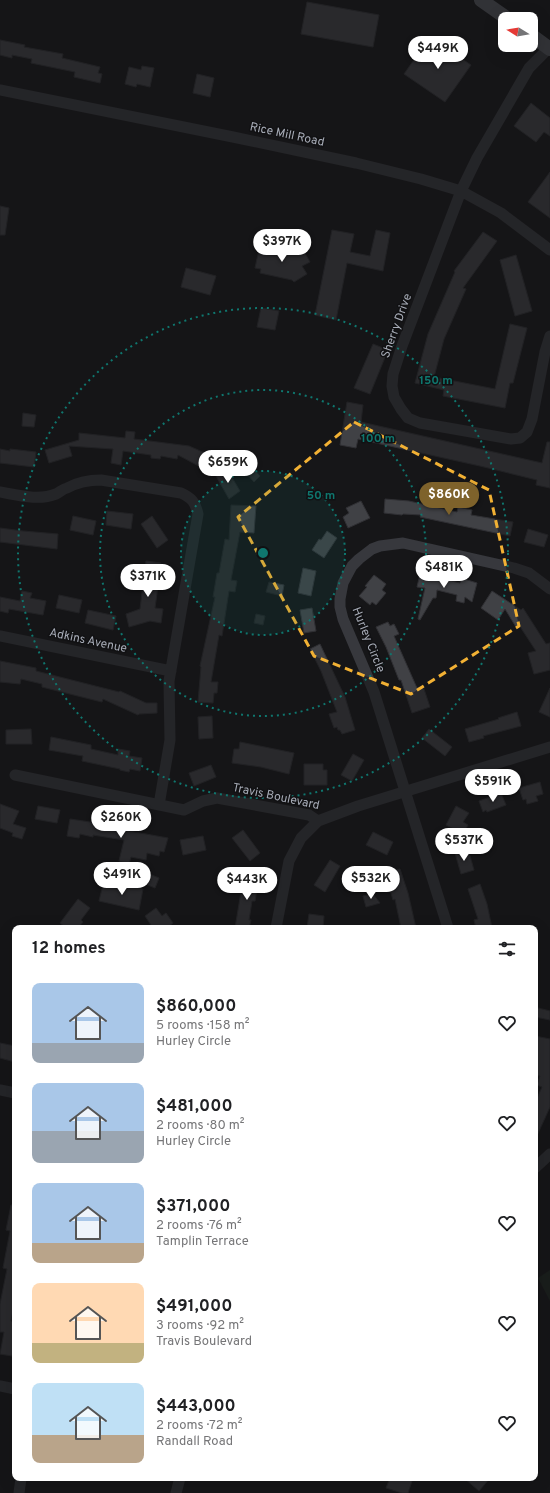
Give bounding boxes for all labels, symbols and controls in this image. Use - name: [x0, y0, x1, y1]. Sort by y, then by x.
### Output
- north arrow: [498, 12, 538, 52]
- map controls: [498, 12, 538, 52]
- pin: $449K: [410, 36, 466, 70]
- text: $449K: [417, 41, 459, 57]
- street label: Rice Mill Road: [248, 119, 326, 151]
- pin: $397K: [254, 229, 310, 263]
- text: $397K: [262, 234, 302, 250]
- street label: Sherry Drive: [378, 291, 416, 361]
- text: 150 m: [419, 373, 453, 389]
- text: 100 m: [361, 431, 395, 447]
- pin: $659K: [200, 450, 256, 484]
- text: $659K: [208, 455, 248, 471]
- pin: $860K: [421, 482, 477, 516]
- text: $860K: [428, 487, 470, 503]
- text: 50 m: [307, 488, 335, 504]
- centre of rings: [256, 546, 270, 560]
- pin: $481K: [416, 555, 472, 589]
- text: $481K: [425, 560, 463, 576]
- pin: $371K: [120, 564, 176, 598]
- text: $371K: [129, 569, 167, 585]
- street label: Hurley Circle: [348, 605, 388, 675]
- street label: Adkins Avenue: [48, 625, 128, 657]
- pin: $591K: [465, 769, 521, 803]
- text: $591K: [474, 774, 512, 790]
- street label: Travis Boulevard: [231, 780, 321, 814]
- pin: $260K: [93, 805, 149, 839]
- text: $260K: [100, 810, 142, 826]
- pin: $537K: [436, 828, 492, 862]
- text: $537K: [444, 833, 484, 849]
- pin: $491K: [94, 862, 150, 896]
- pin: $532K: [343, 866, 399, 900]
- text: $491K: [103, 867, 141, 883]
- pin: $443K: [219, 867, 275, 901]
- text: $532K: [351, 871, 391, 887]
- text: $443K: [226, 872, 268, 888]
- text: 12 homes: [32, 938, 106, 960]
- icon: filters: [496, 938, 518, 960]
- text: $860,000: [156, 996, 236, 1018]
- icon: home: [64, 999, 112, 1047]
- icon: heart: [496, 1012, 518, 1034]
- text: 5 rooms · 158 m²: [156, 1018, 249, 1034]
- text: Hurley Circle: [156, 1034, 231, 1050]
- text: $481,000: [156, 1096, 233, 1118]
- icon: home: [64, 1099, 112, 1147]
- icon: heart: [496, 1112, 518, 1134]
- text: 2 rooms · 80 m²: [156, 1118, 245, 1134]
- text: Hurley Circle: [156, 1134, 231, 1150]
- text: $371,000: [156, 1196, 230, 1218]
- icon: home: [64, 1199, 112, 1247]
- icon: heart: [496, 1212, 518, 1234]
- text: 2 rooms · 76 m²: [156, 1218, 242, 1234]
- text: Tamplin Terrace: [156, 1234, 249, 1250]
- text: $491,000: [156, 1296, 233, 1318]
- icon: home: [64, 1299, 112, 1347]
- icon: heart: [496, 1312, 518, 1334]
- text: 3 rooms · 92 m²: [156, 1318, 244, 1334]
- text: Travis Boulevard: [156, 1334, 252, 1350]
- text: $443,000: [156, 1396, 236, 1418]
- icon: home: [64, 1399, 112, 1447]
- icon: heart: [496, 1412, 518, 1434]
- text: 2 rooms · 72 m²: [156, 1418, 242, 1434]
- text: Randall Road: [156, 1434, 233, 1450]

